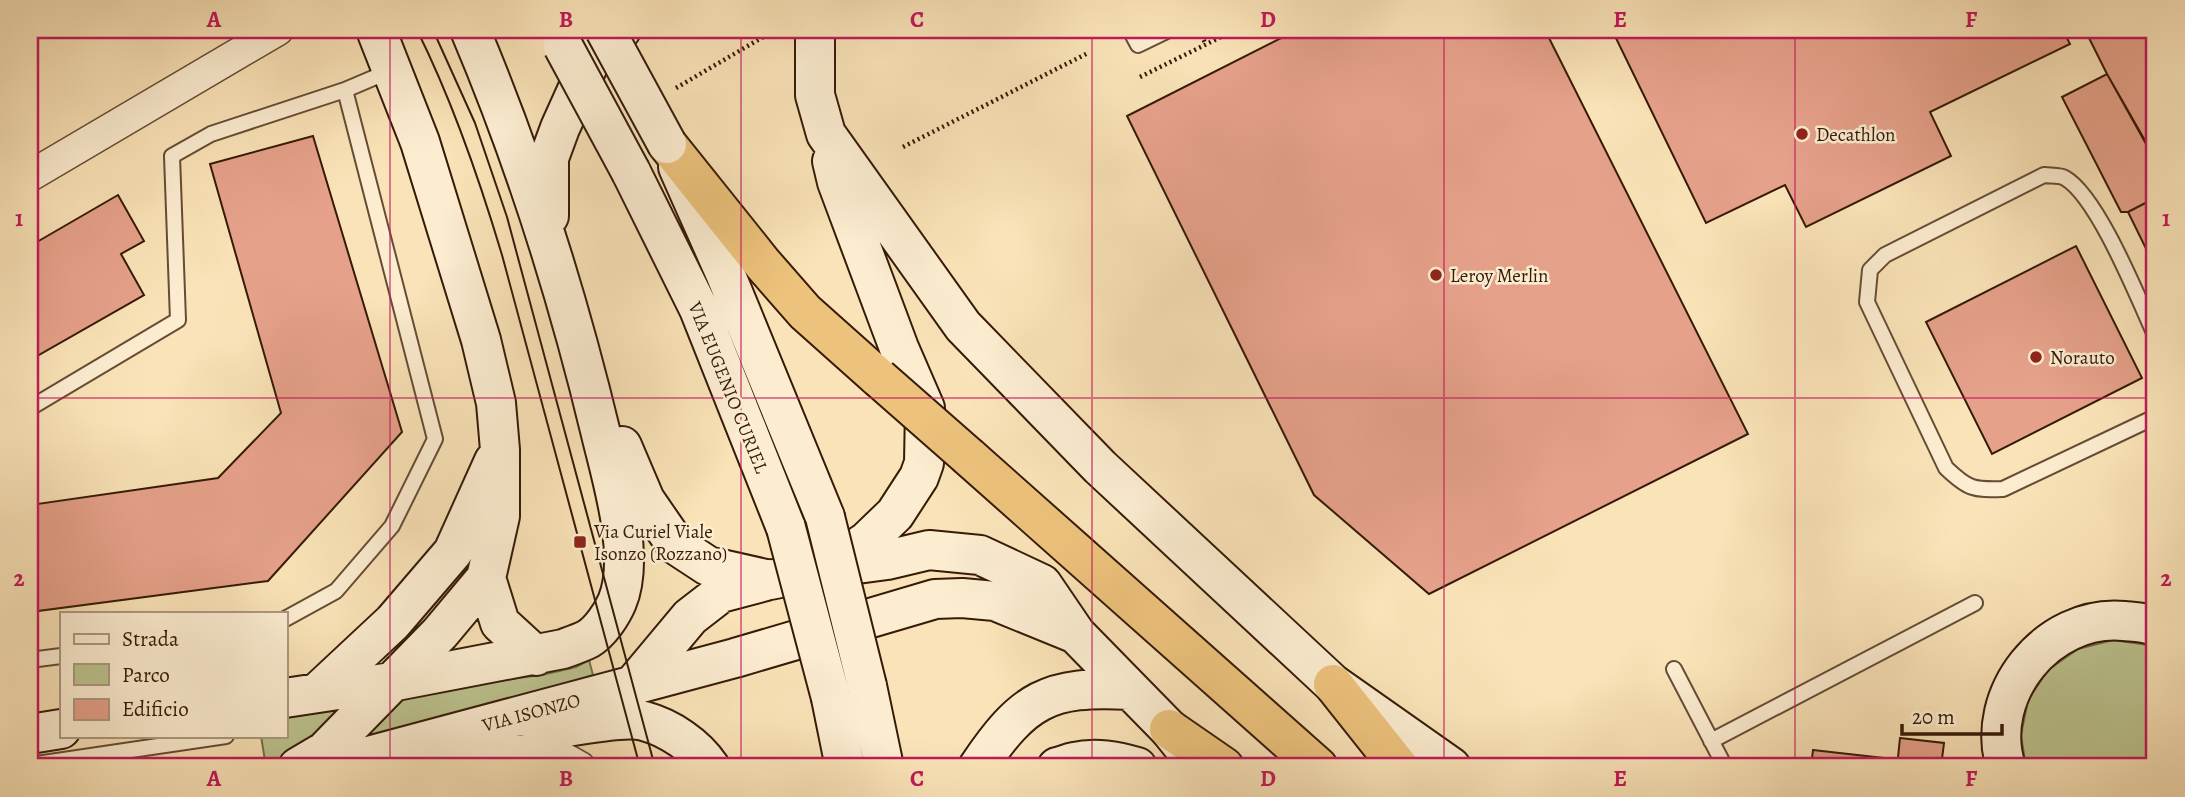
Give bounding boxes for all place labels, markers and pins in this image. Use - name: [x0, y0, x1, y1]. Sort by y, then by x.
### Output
- place label: Decathlon: [1816, 122, 1896, 148]
- marker: Decathlon: [1794, 126, 1810, 142]
- place label: Leroy Merlin: [1450, 263, 1549, 289]
- marker: Leroy Merlin: [1428, 267, 1444, 283]
- place label: Norauto: [2050, 345, 2115, 371]
- marker: Norauto: [2028, 349, 2044, 365]
- place label: Via Curiel Viale Isonzo (Rozzano): [593, 519, 727, 567]
- marker: Via Curiel Viale Isonzo (Rozzano): [572, 534, 588, 550]

